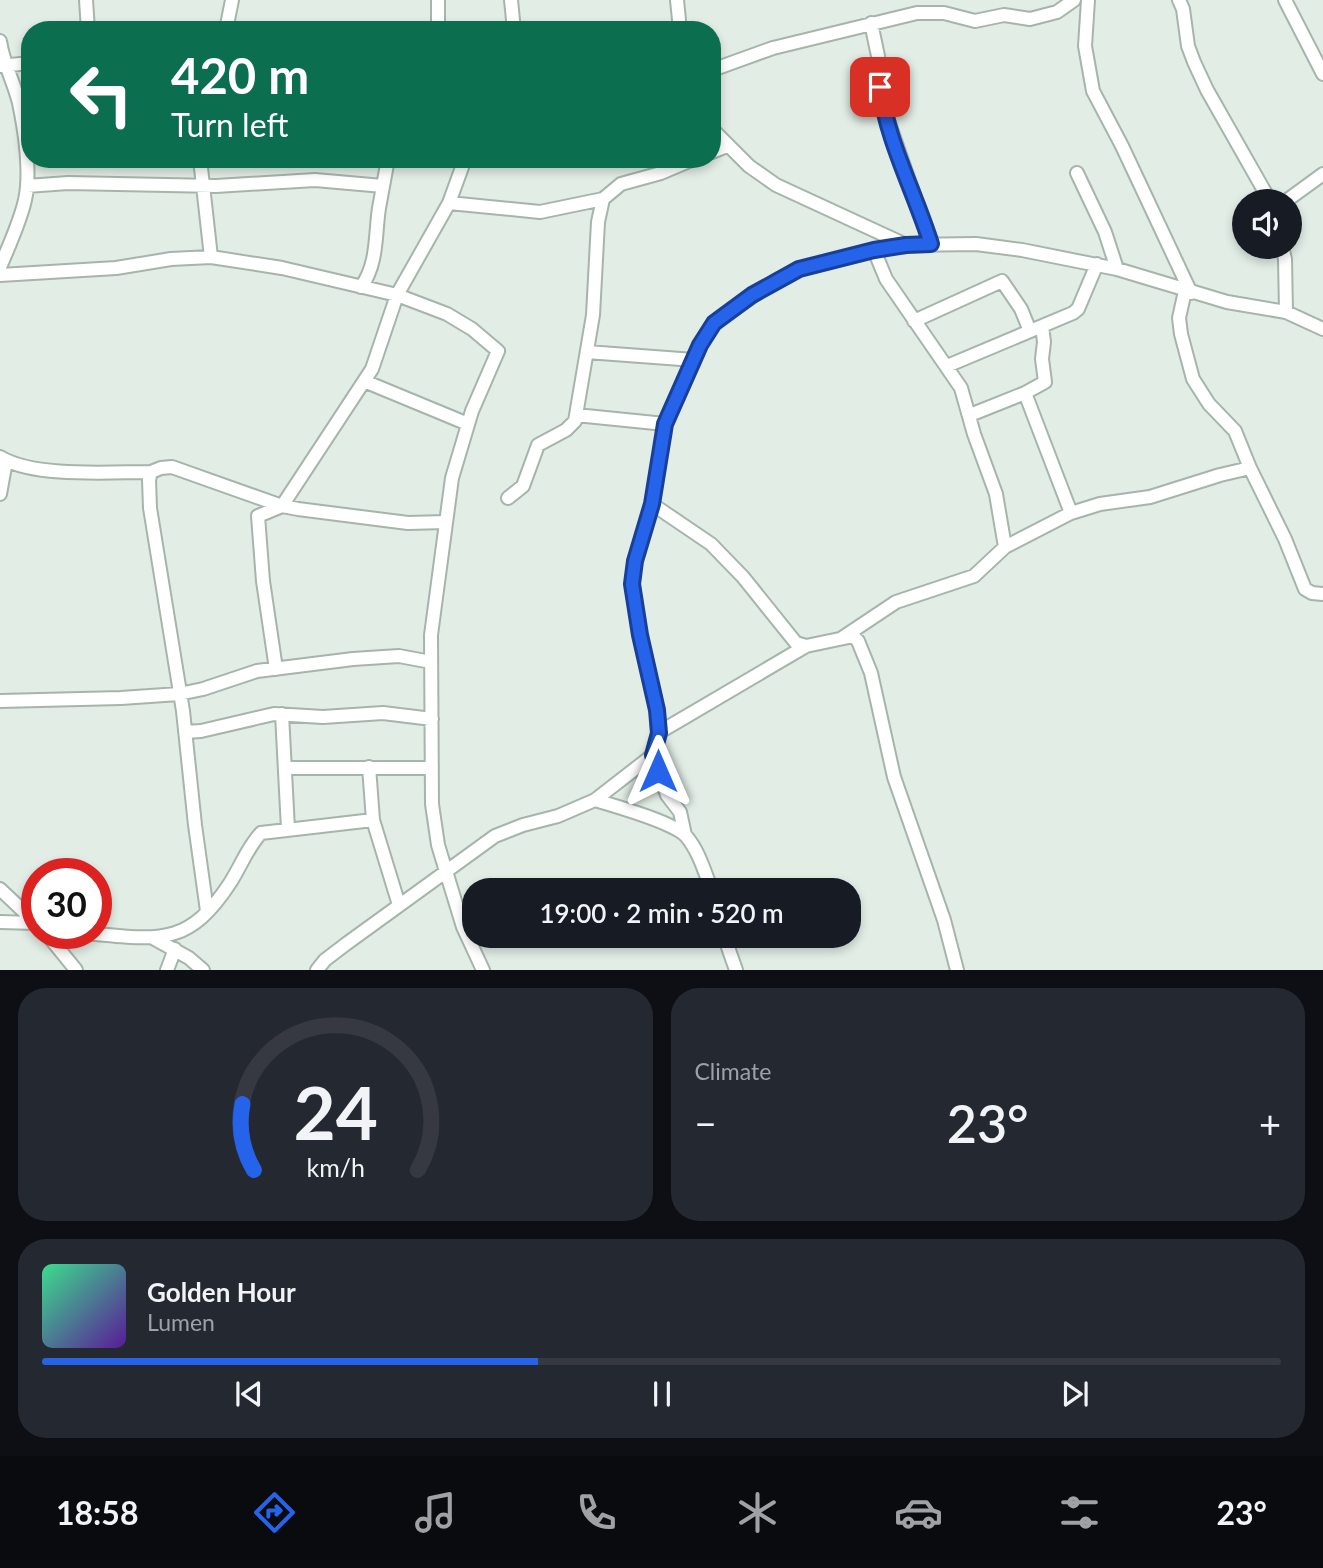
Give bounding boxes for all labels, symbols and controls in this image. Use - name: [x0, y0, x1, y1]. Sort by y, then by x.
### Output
- text: 420 m: [171, 46, 309, 104]
- icon: left: [56, 49, 147, 140]
- pin: [850, 57, 910, 117]
- icon: arrive: [861, 68, 899, 106]
- text: Turn left: [171, 105, 288, 144]
- map controls: [1232, 189, 1302, 259]
- button: sound: [1232, 189, 1302, 259]
- position arrow: [621, 734, 695, 808]
- speed limit sign: 30: [21, 858, 112, 949]
- text: 19:00 · 2 min · 520 m: [539, 897, 784, 929]
- text: Climate: [695, 1057, 771, 1085]
- text: 24: [293, 1069, 377, 1157]
- text: 23°: [947, 1092, 1029, 1154]
- text: −: [695, 1100, 717, 1146]
- text: +: [1259, 1100, 1281, 1146]
- text: km/h: [306, 1152, 365, 1182]
- text: Golden Hour: [147, 1276, 296, 1308]
- text: Lumen: [147, 1308, 215, 1336]
- icon: previous: [230, 1375, 268, 1413]
- icon: pause: [643, 1375, 681, 1413]
- icon: next: [1056, 1375, 1094, 1413]
- icon: directions: [250, 1488, 299, 1537]
- icon: music: [411, 1488, 460, 1537]
- icon: phone: [572, 1488, 621, 1537]
- icon: climate: [733, 1488, 782, 1537]
- icon: car: [894, 1488, 943, 1537]
- icon: filters: [1055, 1488, 1104, 1537]
- text: 18:58: [56, 1493, 138, 1532]
- text: 23°: [1216, 1493, 1267, 1532]

